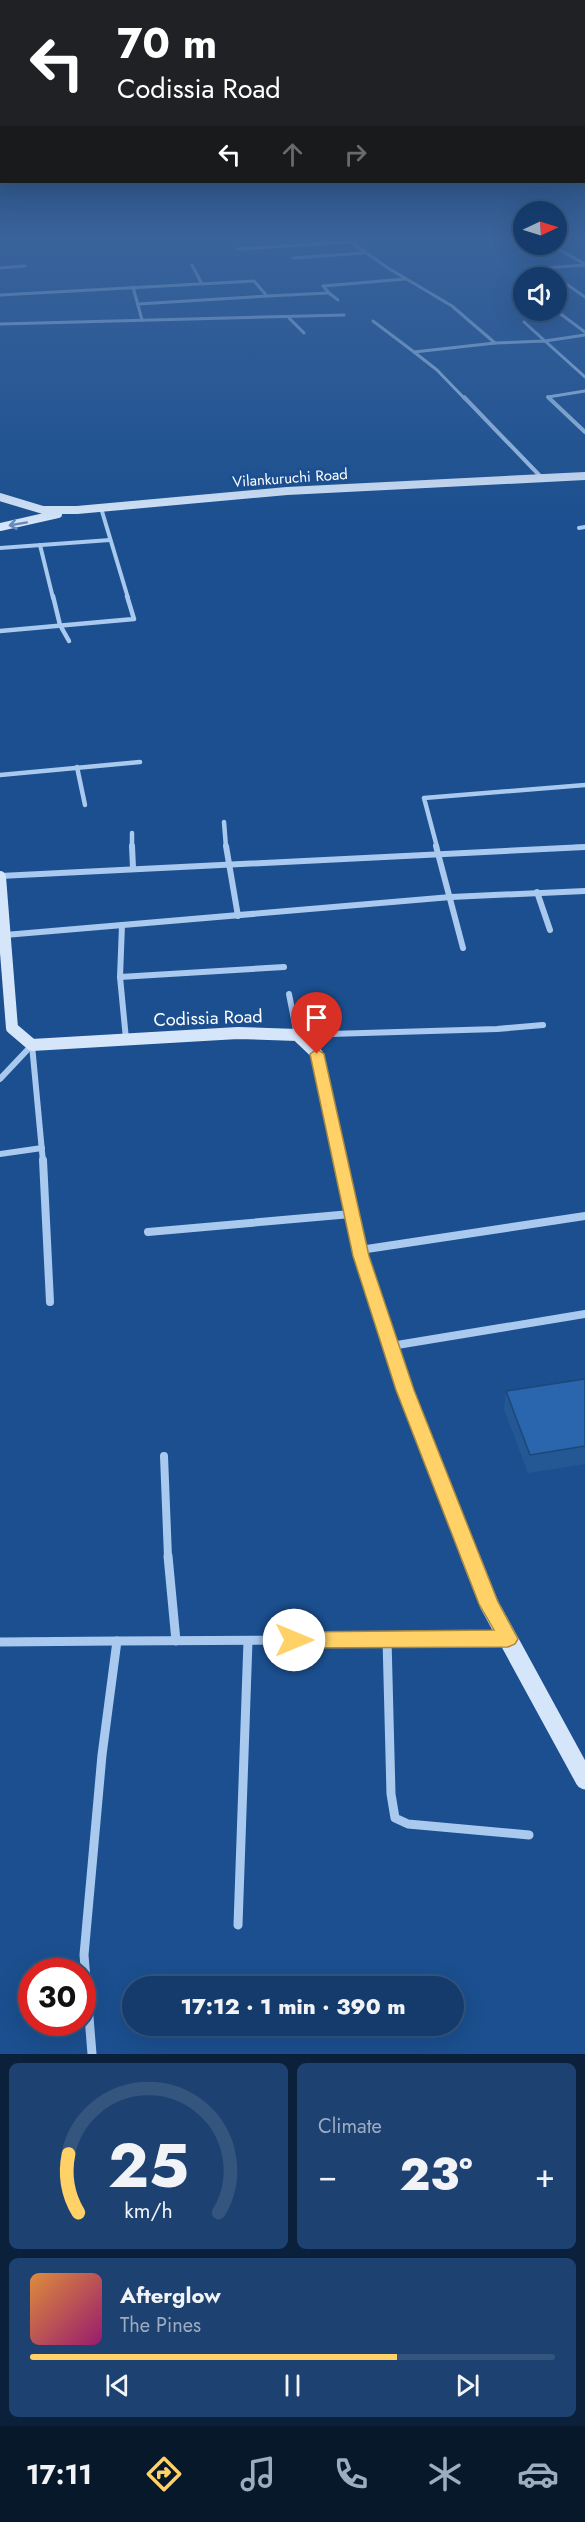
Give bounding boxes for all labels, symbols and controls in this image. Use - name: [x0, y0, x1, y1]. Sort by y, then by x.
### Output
- text: 70 m: [117, 13, 217, 74]
- icon: left: [18, 24, 96, 102]
- text: Codissia Road: [117, 69, 281, 108]
- icon: left: [213, 138, 246, 171]
- icon: ahead: [276, 138, 309, 171]
- icon: right: [339, 138, 372, 171]
- north arrow: [513, 201, 567, 255]
- map controls: [513, 201, 567, 321]
- button: sound: [513, 267, 567, 321]
- street label: Vilankuruchi Road: [232, 463, 348, 493]
- one-way arrow: [9, 518, 28, 529]
- pin: [291, 992, 342, 1054]
- icon: arrive: [300, 1001, 333, 1034]
- street label: Codissia Road: [153, 1003, 263, 1033]
- position arrow: [262, 1608, 326, 1672]
- speed limit sign: 30: [18, 1958, 96, 2036]
- text: 17:12 · 1 min · 390 m: [180, 1990, 406, 2022]
- text: Climate: [318, 2112, 382, 2141]
- text: 25: [108, 2120, 189, 2210]
- text: 23°: [399, 2142, 473, 2207]
- text: −: [318, 2152, 337, 2199]
- text: +: [535, 2152, 555, 2199]
- text: km/h: [124, 2195, 173, 2226]
- text: Afterglow: [120, 2279, 221, 2311]
- text: The Pines: [120, 2311, 201, 2340]
- icon: previous: [101, 2369, 134, 2402]
- icon: pause: [276, 2369, 309, 2402]
- icon: next: [451, 2369, 484, 2402]
- icon: directions: [143, 2453, 185, 2495]
- icon: music: [237, 2453, 279, 2495]
- icon: phone: [330, 2453, 372, 2495]
- icon: climate: [424, 2453, 466, 2495]
- icon: car: [517, 2453, 559, 2495]
- text: 17:11: [26, 2455, 92, 2494]

